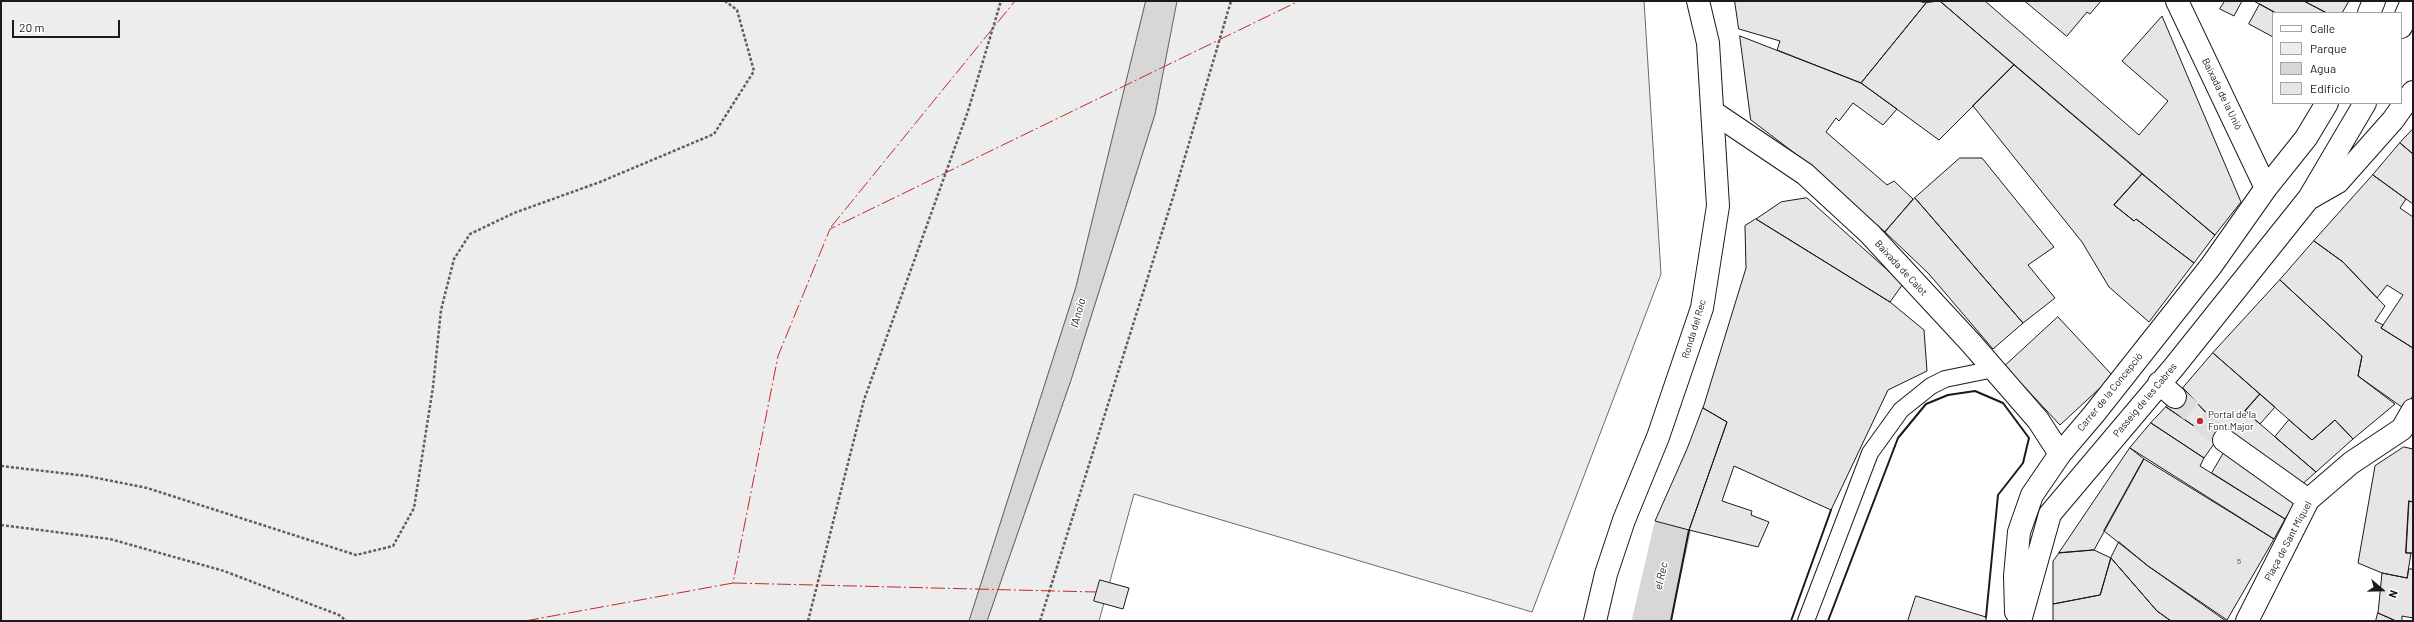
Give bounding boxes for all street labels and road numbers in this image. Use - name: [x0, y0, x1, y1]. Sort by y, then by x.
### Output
- street label: Baixada de la Unió: [2199, 56, 2245, 132]
- street label: Baixada de Calot: [1872, 238, 1930, 298]
- street label: Ronda del Rec: [1679, 298, 1709, 360]
- street label: Carrer de la Concepció: [2075, 350, 2145, 434]
- street label: Passeig de les Cabres: [2110, 361, 2180, 439]
- street label: Plaça de Sant Miquel: [2262, 499, 2314, 583]

